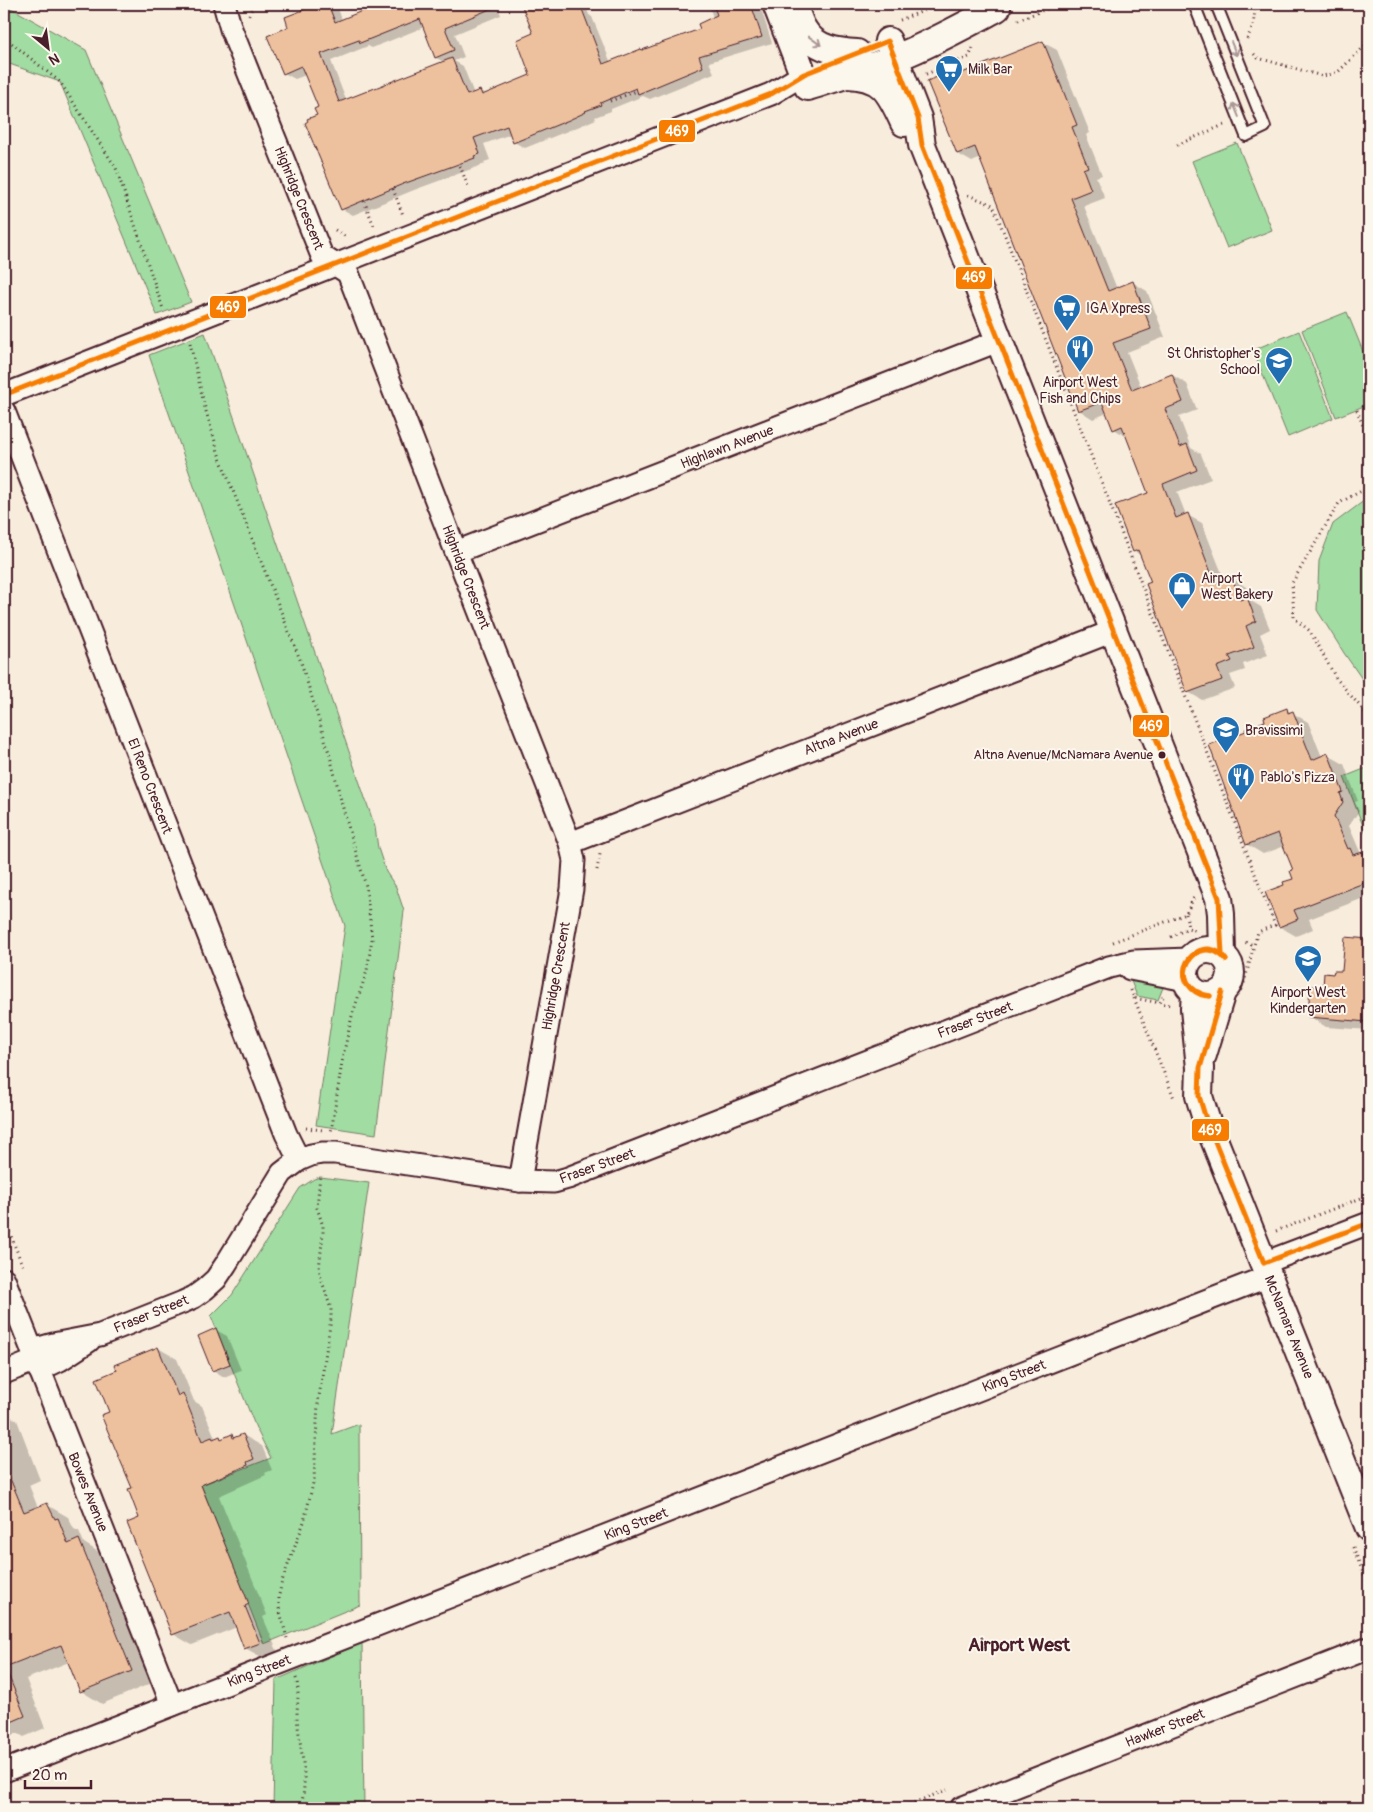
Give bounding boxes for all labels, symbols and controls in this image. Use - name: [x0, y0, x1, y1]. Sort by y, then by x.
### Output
- north arrow: [22, 22, 72, 72]
- one-way arrow: [808, 36, 822, 46]
- one-way arrow: [1230, 41, 1239, 56]
- text: N: [46, 49, 62, 69]
- supermarket icon: Milk Bar: [934, 54, 964, 93]
- place label: Milk Bar: [968, 61, 1012, 78]
- one-way arrow: [1231, 103, 1240, 118]
- line badge: 469: [658, 119, 696, 143]
- text: 469: [665, 123, 689, 140]
- street label: Highridge Crescent: [271, 144, 328, 253]
- line badge: 469: [955, 266, 993, 290]
- text: 469: [962, 269, 986, 286]
- supermarket icon: IGA Xpress: [1052, 293, 1082, 332]
- line badge: 469: [209, 295, 247, 319]
- text: 469: [216, 299, 240, 316]
- place label: IGA Xpress: [1086, 300, 1151, 317]
- restaurant icon: Airport West Fish and Chips: [1065, 334, 1095, 373]
- place label: St Christopher's School: [1167, 345, 1261, 378]
- school or university icon: St Christopher's School: [1264, 346, 1294, 385]
- place label: Airport West Fish and Chips: [1039, 374, 1121, 407]
- street label: Highlawn Avenue: [678, 421, 776, 473]
- street label: Highridge Crescent: [438, 523, 494, 632]
- place label: Airport West Bakery: [1201, 570, 1273, 603]
- shop icon: Airport West Bakery: [1167, 571, 1197, 610]
- line badge: 469: [1132, 714, 1170, 738]
- street label: Altna Avenue: [801, 715, 881, 759]
- school or university icon: Bravissimi: [1211, 715, 1241, 754]
- text: 469: [1139, 718, 1163, 735]
- place label: Bravissimi: [1245, 722, 1303, 739]
- street label: El Reno Crescent: [124, 736, 176, 836]
- place label: Altna Avenue/McNamara Avenue: [974, 747, 1154, 763]
- marker: Altna Avenue/McNamara Avenue: [1157, 750, 1167, 760]
- restaurant icon: Pablo's Pizza: [1226, 762, 1256, 801]
- place label: Pablo's Pizza: [1260, 769, 1335, 786]
- street label: Highridge Crescent: [538, 920, 574, 1032]
- school or university icon: Airport West Kindergarten: [1293, 944, 1323, 983]
- place label: Airport West Kindergarten: [1270, 984, 1346, 1017]
- street label: Fraser Street: [935, 998, 1015, 1042]
- line badge: 469: [1191, 1118, 1230, 1142]
- text: 469: [1198, 1122, 1222, 1139]
- street label: Fraser Street: [557, 1144, 637, 1188]
- street label: McNamara Avenue: [1261, 1273, 1317, 1381]
- street label: Fraser Street: [111, 1291, 191, 1337]
- street label: King Street: [980, 1356, 1049, 1396]
- street label: Bowes Avenue: [64, 1450, 112, 1534]
- street label: King Street: [602, 1504, 671, 1544]
- district label: Airport West: [968, 1633, 1071, 1657]
- street label: King Street: [225, 1651, 294, 1691]
- street label: Hawker Street: [1123, 1705, 1207, 1751]
- scale bar: [25, 1757, 91, 1789]
- text: 20 m: [32, 1766, 67, 1785]

